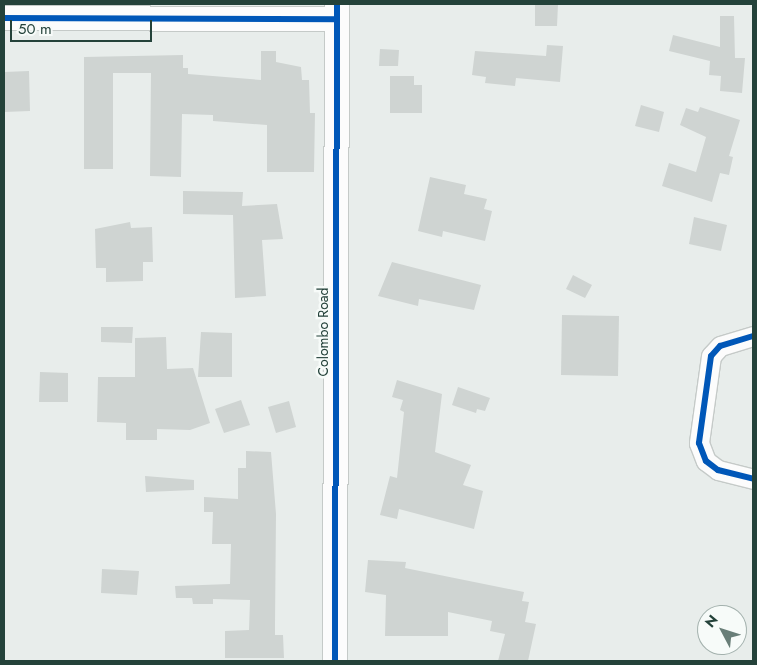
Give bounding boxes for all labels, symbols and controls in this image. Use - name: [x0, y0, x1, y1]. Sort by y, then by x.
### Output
- scale bar: [12, 10, 155, 42]
- text: 50 m: [18, 18, 52, 40]
- street label: Colombo Road: [315, 287, 331, 377]
- north arrow: [697, 605, 747, 655]
- text: N: [700, 610, 723, 632]

